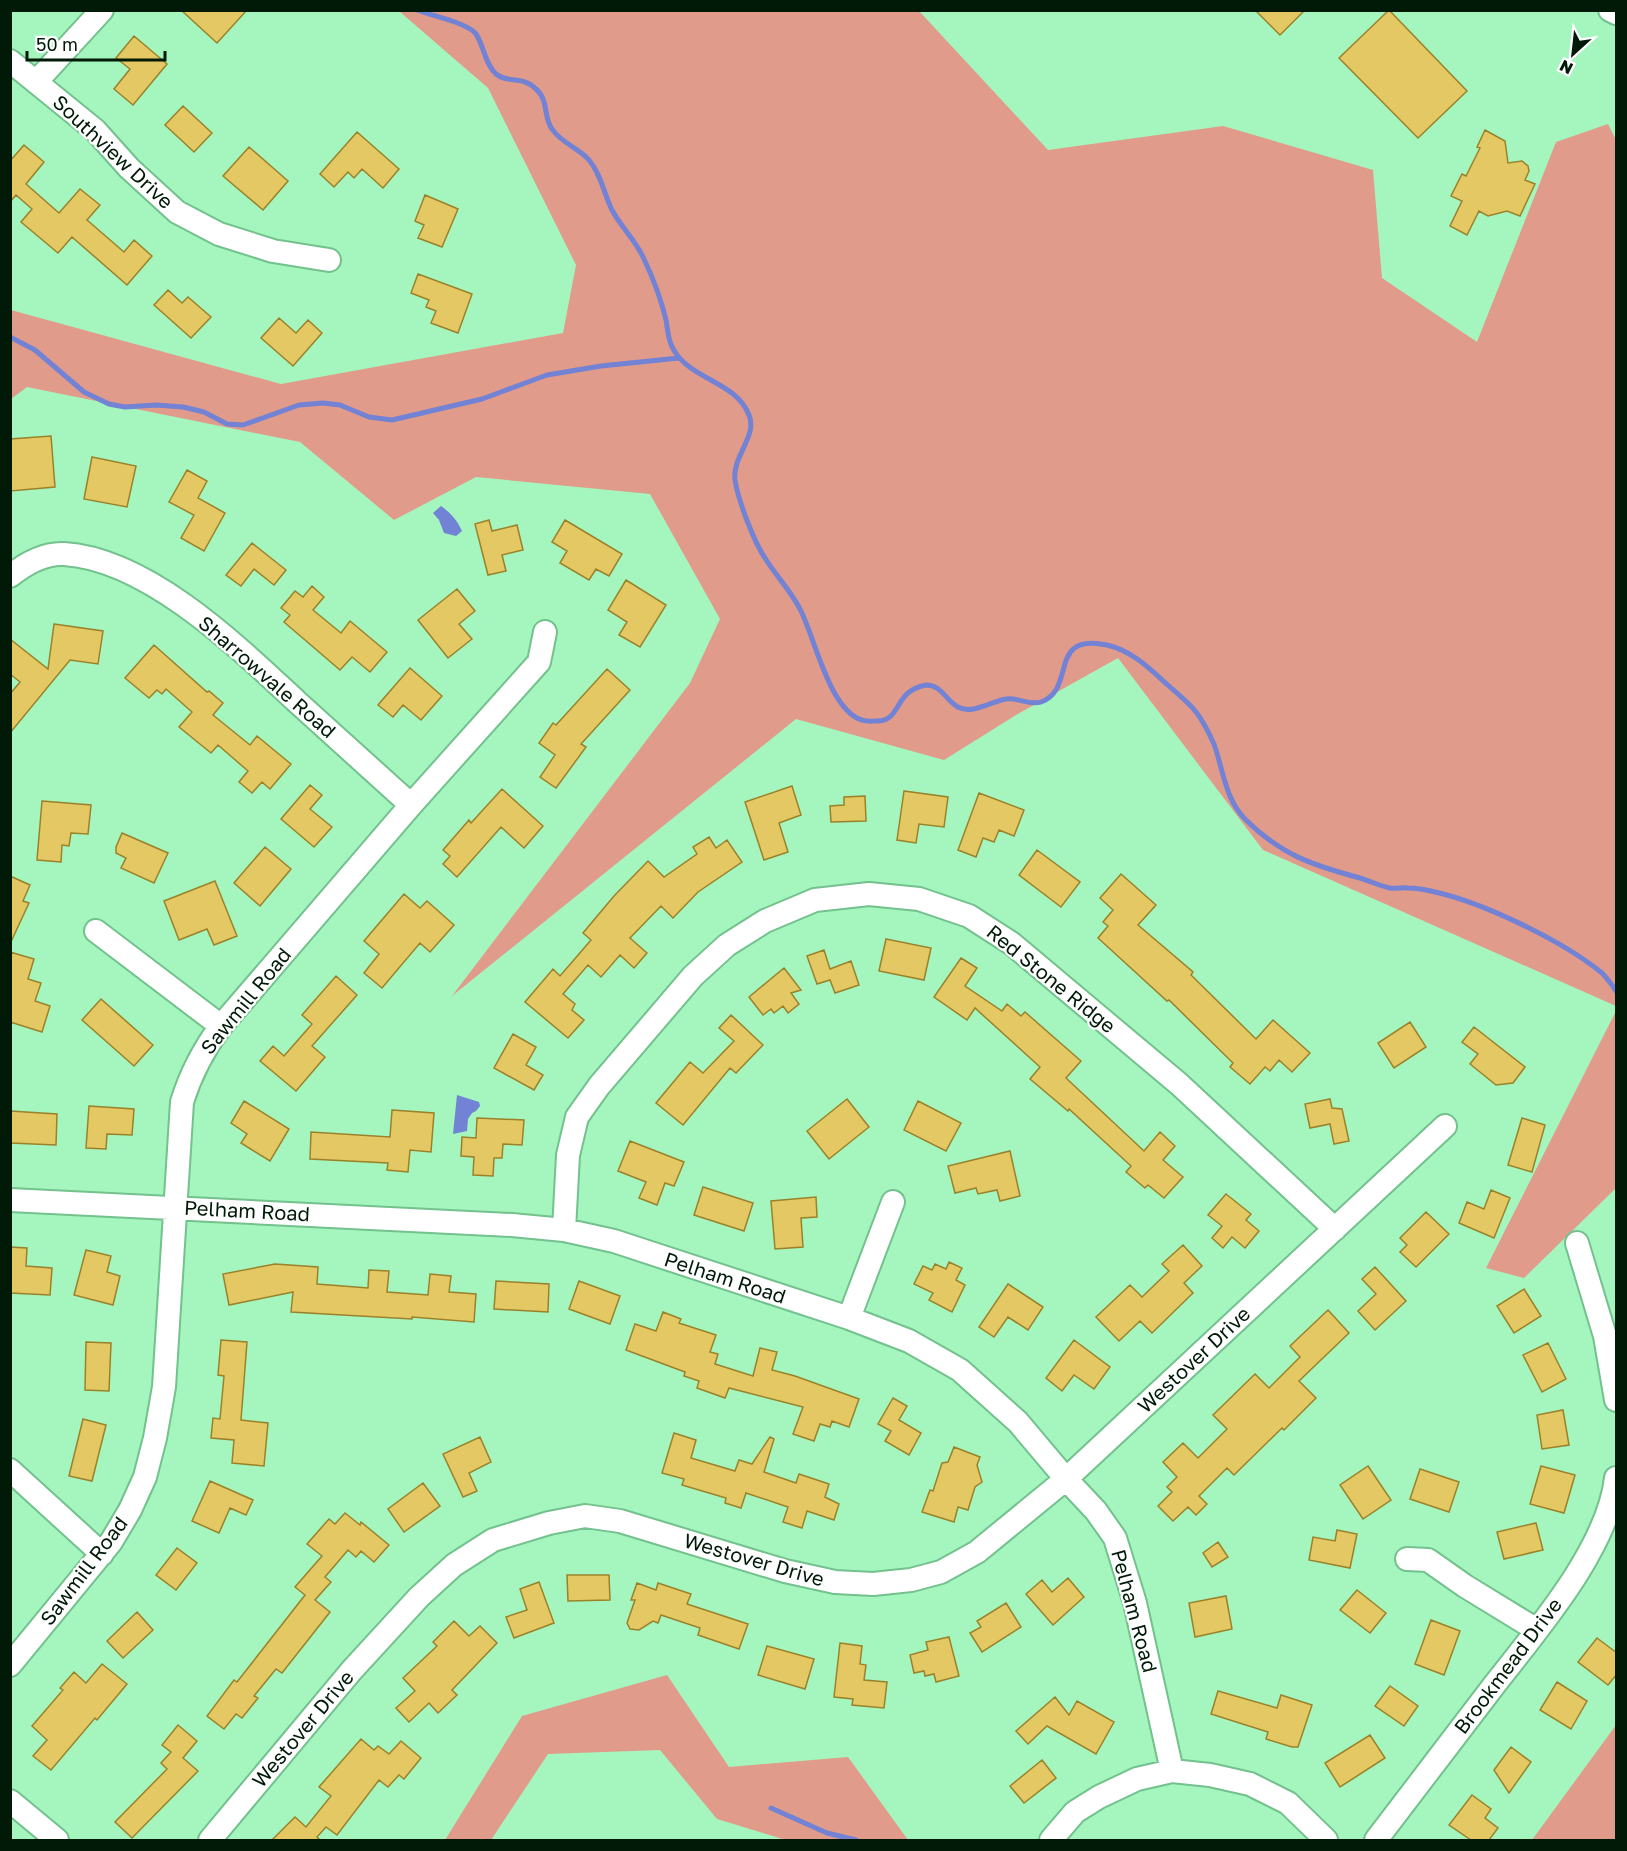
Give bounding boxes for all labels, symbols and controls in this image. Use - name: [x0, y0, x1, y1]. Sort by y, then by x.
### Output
- scale bar: [27, 24, 165, 62]
- north arrow: [1543, 24, 1603, 84]
- text: 50 m: [36, 33, 78, 55]
- text: N: [1556, 56, 1576, 79]
- street label: Southview Drive: [49, 89, 179, 213]
- street label: Sharrowvale Road: [194, 610, 341, 742]
- street label: Red Stone Ridge: [982, 919, 1121, 1038]
- street label: Sawmill Road: [195, 942, 295, 1058]
- street label: Pelham Road: [183, 1195, 311, 1225]
- street label: Pelham Road: [662, 1246, 789, 1308]
- street label: Westover Drive: [1132, 1301, 1255, 1417]
- street label: Sawmill Road: [35, 1511, 132, 1630]
- street label: Westover Drive: [681, 1528, 827, 1591]
- street label: Pelham Road: [1107, 1547, 1163, 1675]
- street label: Brookmead Drive: [1448, 1593, 1566, 1738]
- street label: Westover Drive: [246, 1665, 358, 1792]

